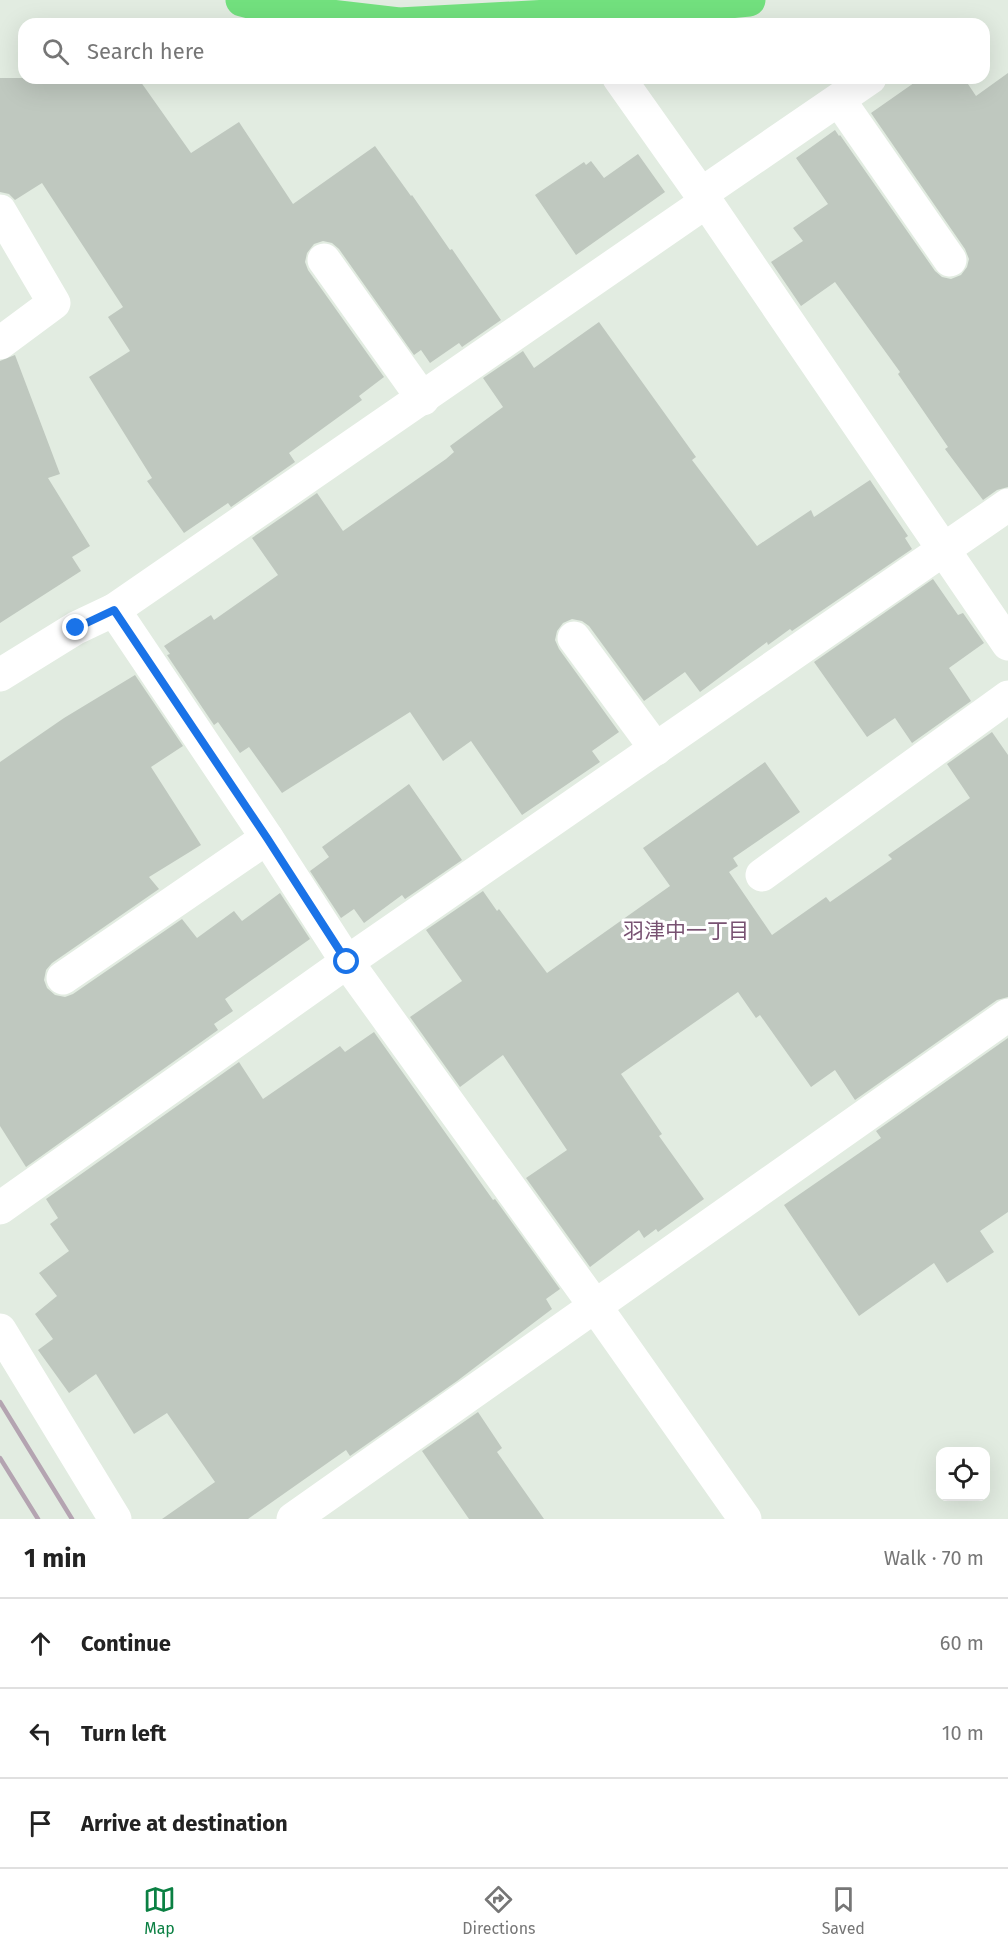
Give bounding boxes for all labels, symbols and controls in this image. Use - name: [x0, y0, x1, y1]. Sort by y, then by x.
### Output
- search box: [18, 18, 990, 84]
- icon: search: [39, 35, 72, 68]
- text: Search here: [87, 38, 205, 65]
- route end: [62, 614, 88, 640]
- district label: 羽津中一丁目: [623, 918, 749, 944]
- route start: [333, 948, 359, 974]
- map controls: [936, 1447, 990, 1501]
- button: locate: [936, 1447, 990, 1501]
- text: 1 min: [24, 1543, 87, 1574]
- text: Walk · 70 m: [884, 1546, 984, 1570]
- icon: ahead: [24, 1627, 57, 1660]
- text: Continue: [81, 1630, 171, 1657]
- text: 60 m: [940, 1631, 984, 1655]
- icon: left: [24, 1717, 57, 1750]
- text: Turn left: [81, 1720, 166, 1747]
- text: 10 m: [942, 1721, 984, 1745]
- icon: arrive: [24, 1807, 57, 1840]
- text: Arrive at destination: [81, 1810, 288, 1837]
- tab: Map: [143, 1883, 176, 1938]
- tab: Directions: [462, 1883, 536, 1938]
- tab: Saved: [822, 1883, 865, 1938]

